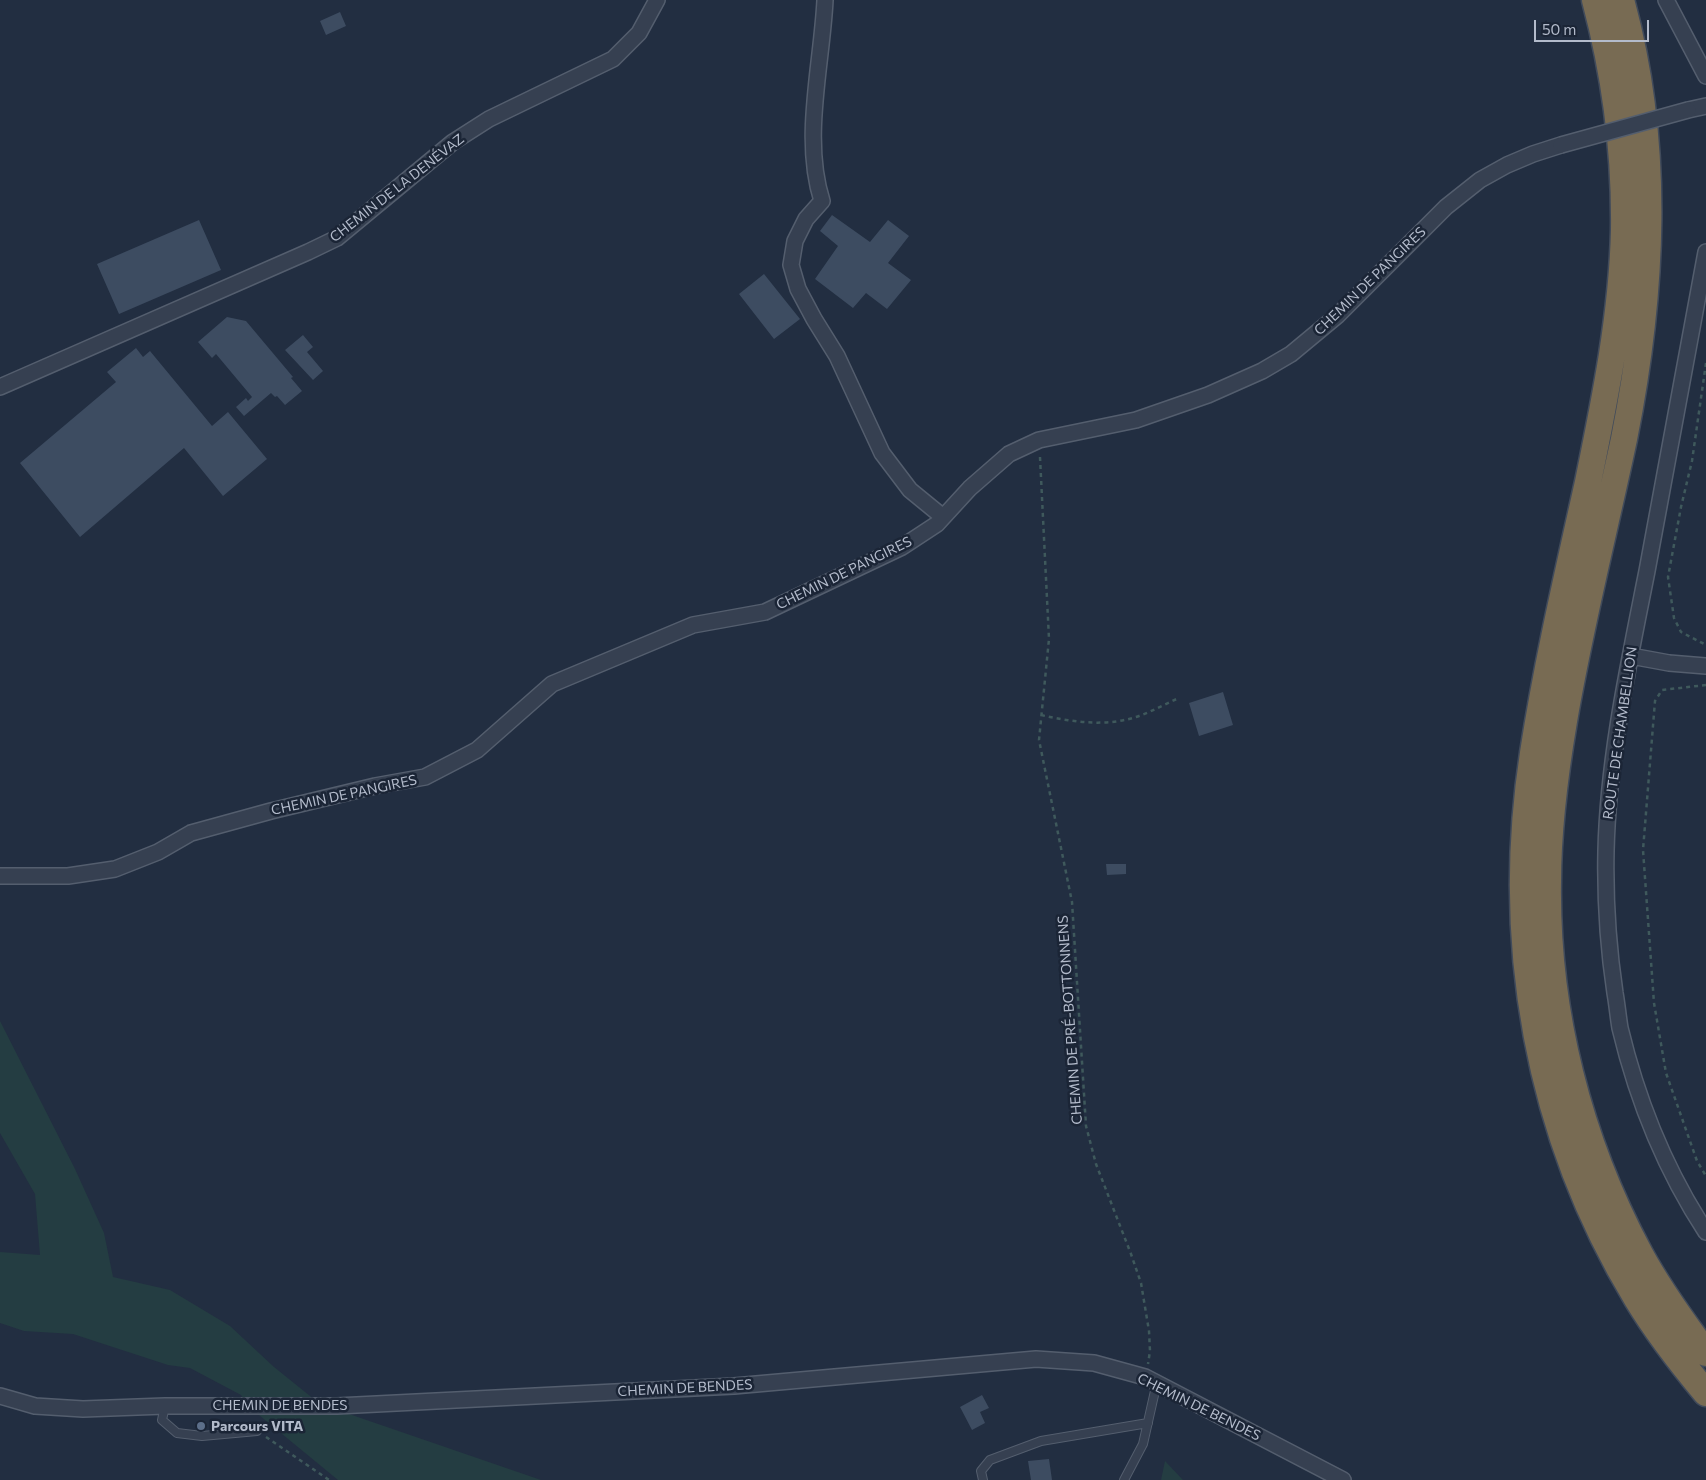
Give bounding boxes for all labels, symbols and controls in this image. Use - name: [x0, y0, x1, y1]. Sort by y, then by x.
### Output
- scale bar: [1536, 10, 1651, 42]
- text: 50 m: [1542, 20, 1576, 38]
- street label: CHEMIN DE LA DENÉVAZ: [327, 130, 467, 246]
- street label: CHEMIN DE PANGIRES: [1311, 223, 1429, 339]
- street label: CHEMIN DE PANGIRES: [774, 533, 914, 613]
- street label: ROUTE DE CHAMBELLION: [1600, 645, 1640, 821]
- street label: CHEMIN DE PANGIRES: [270, 771, 418, 819]
- street label: CHEMIN DE PRÉ-BOTTONNENS: [1054, 915, 1086, 1125]
- street label: CHEMIN DE BENDES: [1135, 1370, 1263, 1444]
- street label: CHEMIN DE BENDES: [617, 1376, 753, 1400]
- street label: CHEMIN DE BENDES: [213, 1397, 347, 1413]
- place label: Parcours VITA: [211, 1418, 303, 1434]
- marker: Parcours VITA: [195, 1420, 207, 1432]

